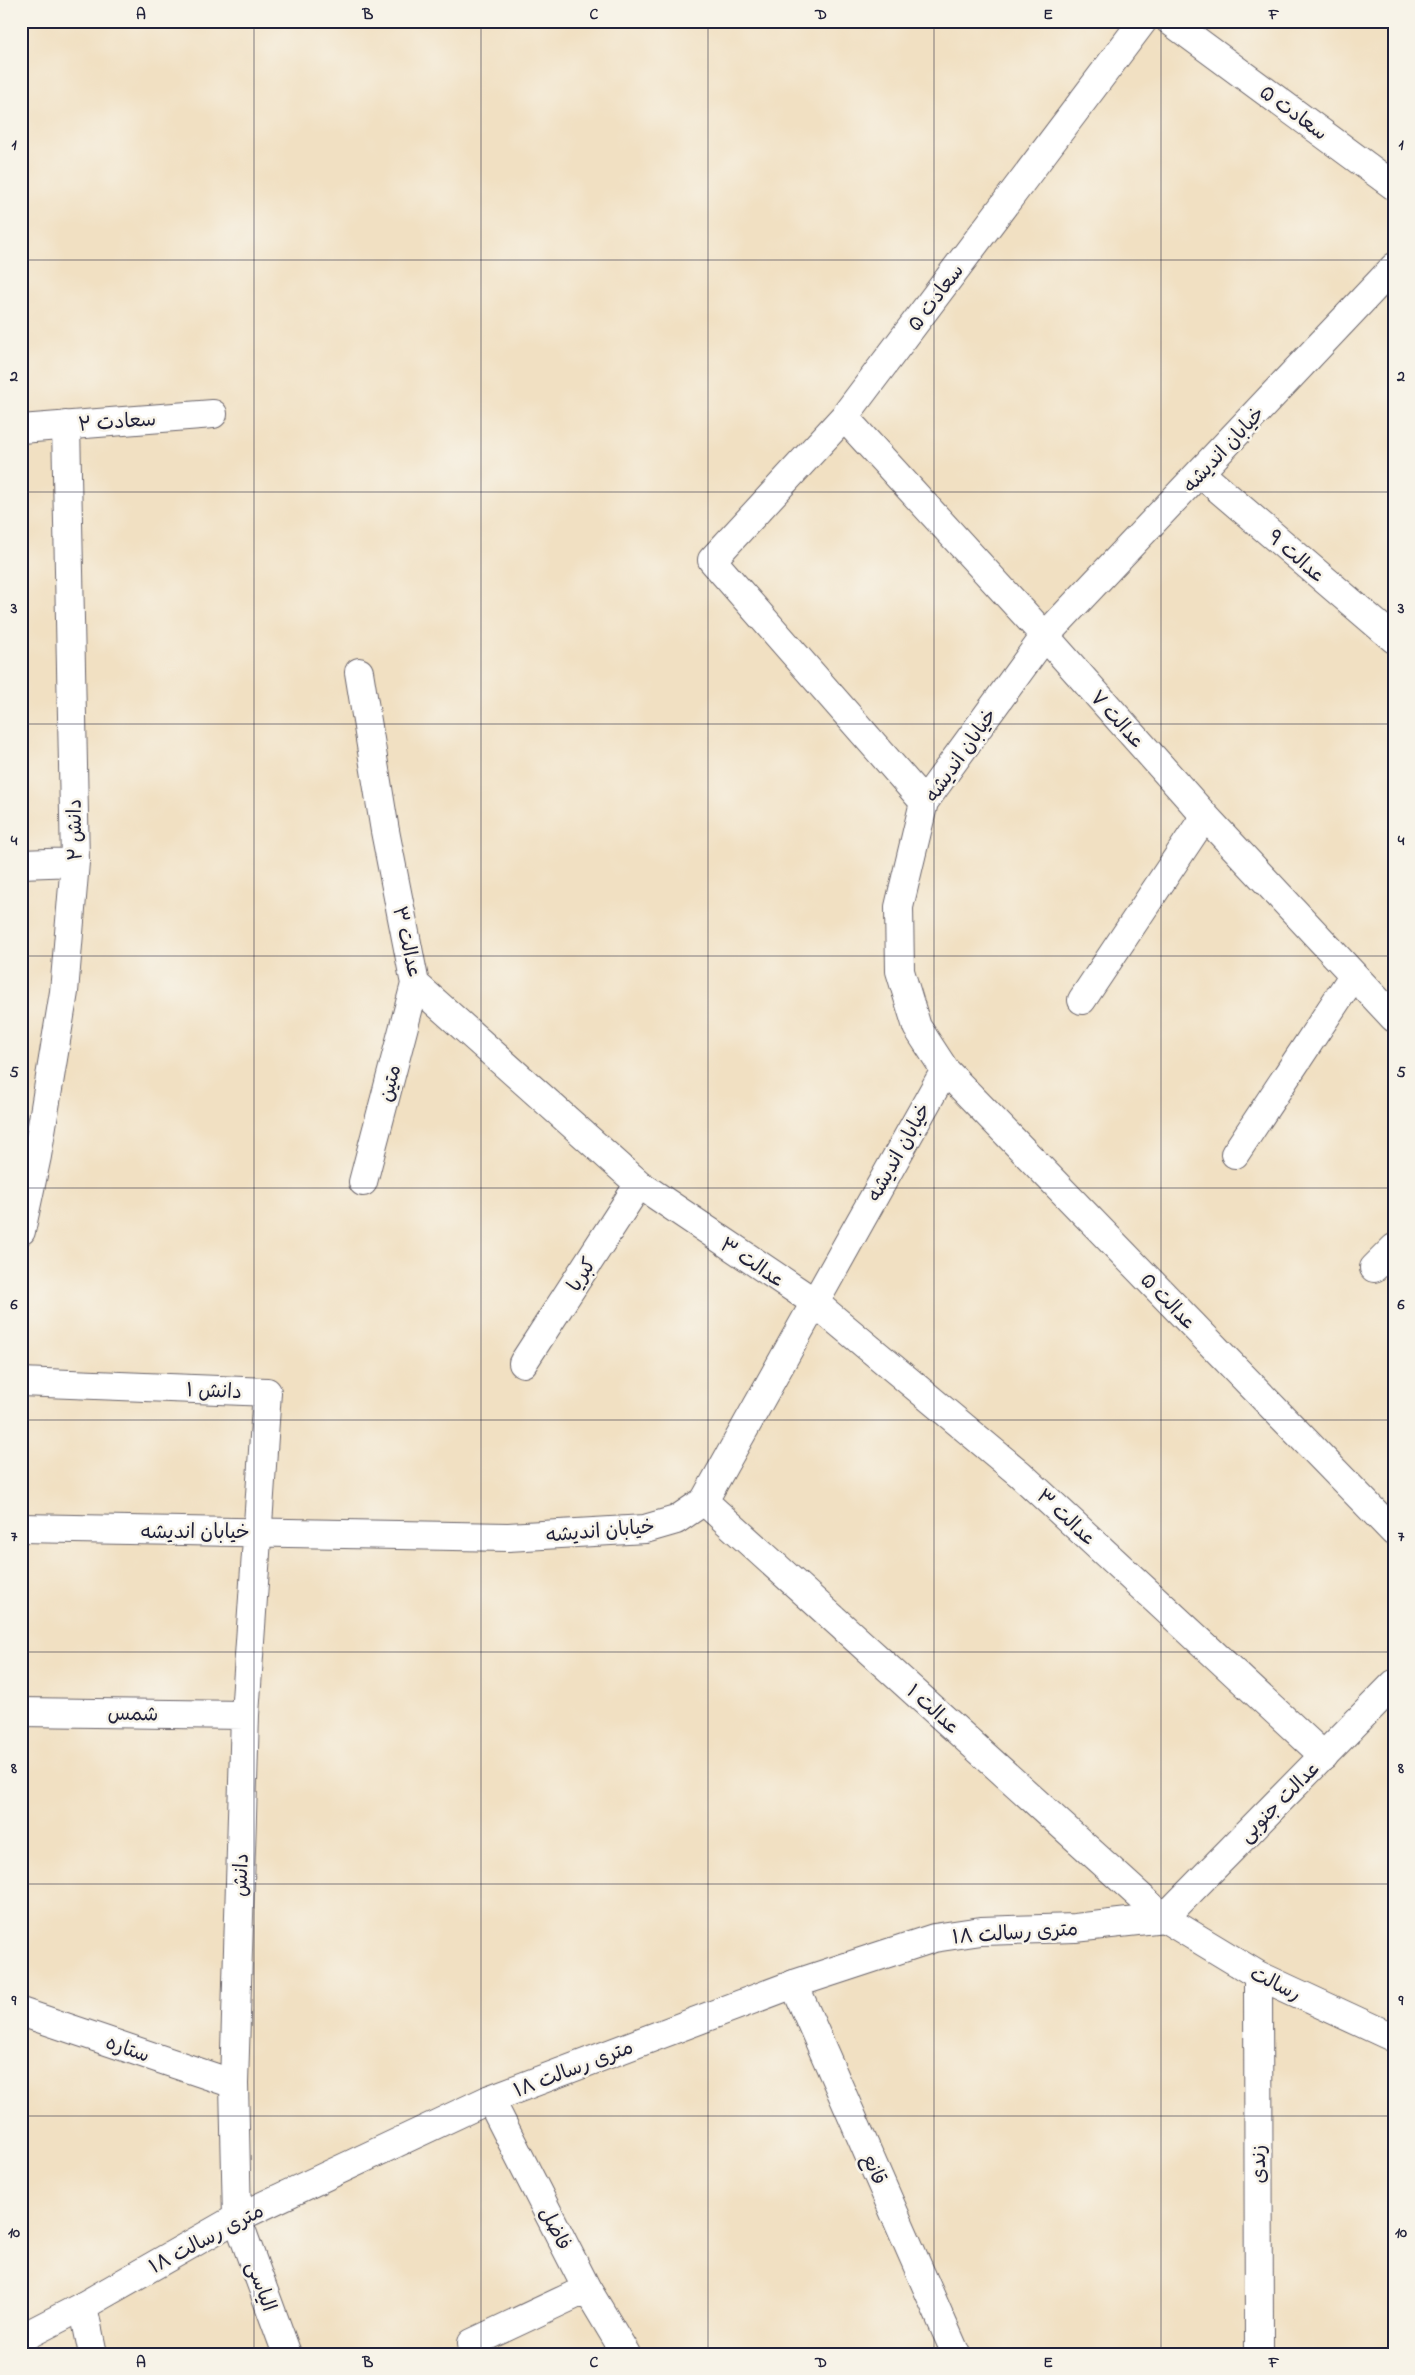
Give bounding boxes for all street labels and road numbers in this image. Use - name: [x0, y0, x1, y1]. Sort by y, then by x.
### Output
- street label: سعادت ۵: [1252, 79, 1333, 149]
- street label: سعادت ۵: [902, 258, 972, 339]
- street label: خیابان اندیشه: [1177, 401, 1273, 501]
- street label: سعادت ۲: [77, 406, 157, 441]
- street label: عدالت ۹: [1260, 524, 1331, 592]
- street label: عدالت ۷: [1082, 685, 1151, 757]
- street label: خیابان اندیشه: [919, 703, 1005, 810]
- street label: دانش ۲: [61, 799, 92, 861]
- street label: عدالت ۳: [383, 904, 428, 981]
- street label: متین: [373, 1062, 410, 1105]
- street label: خیابان اندیشه: [861, 1098, 939, 1208]
- street label: عدالت ۳: [713, 1232, 790, 1296]
- street label: کبریا: [561, 1253, 605, 1298]
- street label: عدالت ۵: [1132, 1267, 1202, 1338]
- street label: دانش ۱: [186, 1377, 242, 1408]
- street label: عدالت ۳: [1029, 1483, 1102, 1554]
- street label: خیابان اندیشه: [544, 1513, 656, 1552]
- street label: خیابان اندیشه: [140, 1519, 250, 1548]
- street label: عدالت ۱: [899, 1679, 966, 1743]
- street label: شمس: [107, 1701, 159, 1730]
- street label: عدالت جنوبی: [1233, 1755, 1328, 1850]
- street label: دانش: [227, 1853, 258, 1897]
- street label: ۱۸ متری رسالت: [951, 1916, 1079, 1953]
- street label: رسالت: [1244, 1960, 1305, 2010]
- street label: ستاره: [101, 2029, 153, 2071]
- street label: ۱۸ متری رسالت: [510, 2034, 638, 2106]
- street label: زندی: [1246, 2145, 1275, 2183]
- street label: قانع: [853, 2150, 892, 2190]
- street label: ۱۸ متری رسالت: [145, 2198, 270, 2283]
- street label: فاضل: [531, 2202, 577, 2256]
- street label: الیاسی: [237, 2258, 282, 2316]

